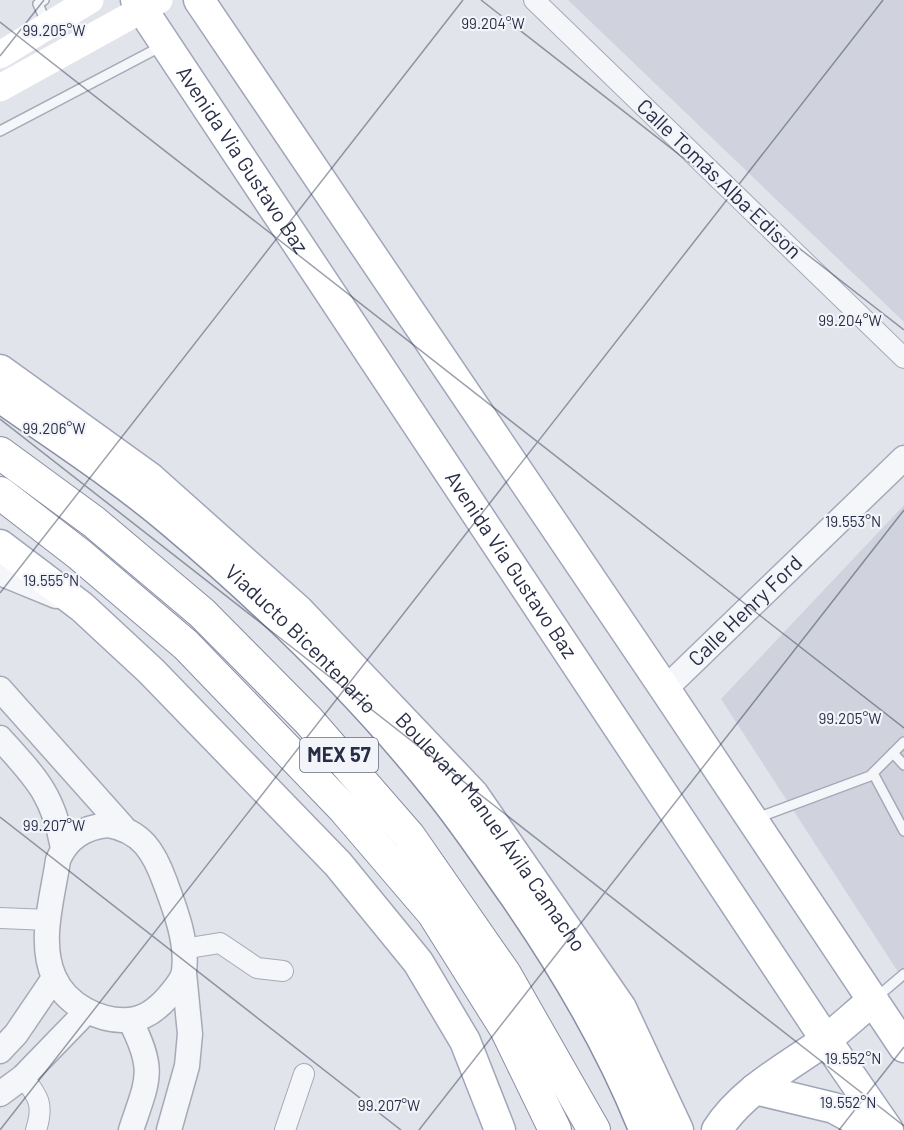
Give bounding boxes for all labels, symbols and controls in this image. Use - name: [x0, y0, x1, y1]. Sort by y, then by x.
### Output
- text: 99.204°W: [461, 14, 525, 32]
- text: 99.205°W: [23, 21, 85, 39]
- street label: Avenida Via Gustavo Baz: [172, 61, 315, 258]
- street label: Calle Tomás Alba Edison: [633, 93, 808, 263]
- text: 99.204°W: [818, 311, 882, 329]
- text: 99.206°W: [23, 419, 85, 437]
- street label: Avenida Via Gustavo Baz: [441, 466, 583, 663]
- text: 19.553°N: [825, 512, 881, 530]
- street label: Calle Henry Ford: [682, 550, 807, 671]
- street label: Viaducto Bicentenario: [221, 558, 382, 718]
- text: 19.555°N: [23, 571, 79, 589]
- street label: Boulevard Manuel Ávila Camacho: [391, 707, 592, 956]
- text: 99.205°W: [819, 709, 881, 727]
- road number: MEX 57: [300, 738, 378, 772]
- text: 99.207°W: [23, 816, 85, 834]
- text: 19.552°N: [825, 1049, 881, 1067]
- text: 19.552°N: [820, 1093, 876, 1111]
- text: 99.207°W: [358, 1096, 420, 1114]

